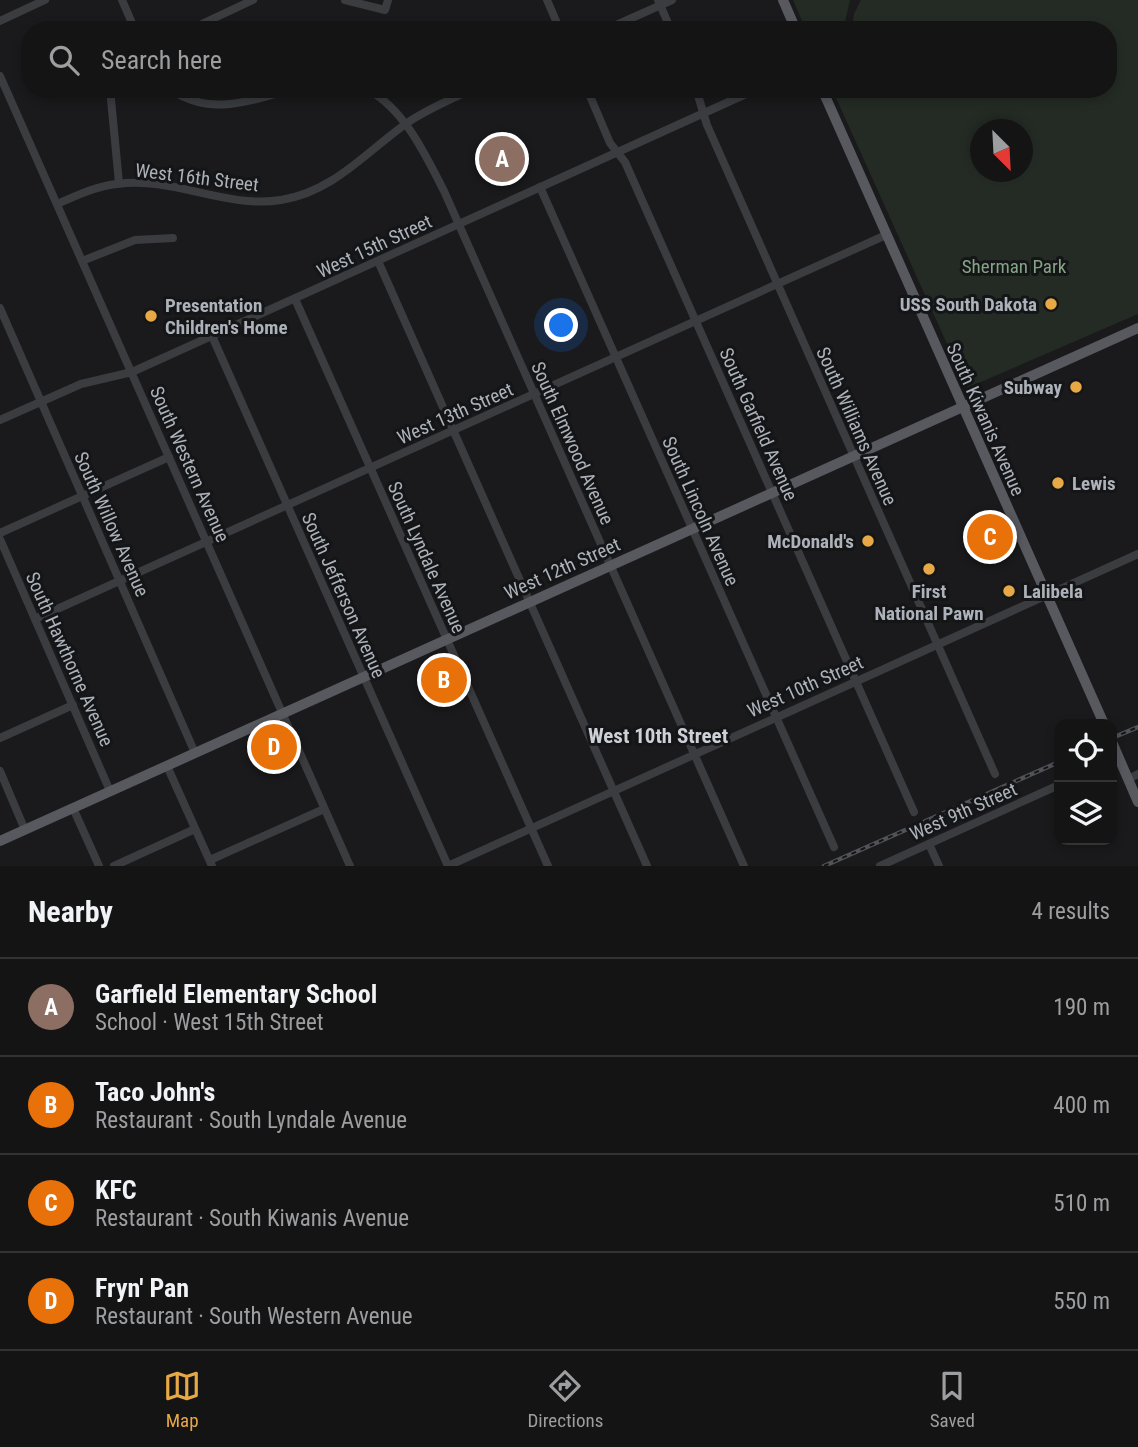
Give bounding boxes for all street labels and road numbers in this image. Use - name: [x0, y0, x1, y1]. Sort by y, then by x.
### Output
- street label: West 16th Street: [134, 159, 260, 196]
- street label: West 15th Street: [313, 210, 435, 283]
- street label: South Kiwanis Avenue: [941, 339, 1030, 499]
- street label: South Garfield Avenue: [714, 344, 803, 504]
- street label: South Williams Avenue: [811, 344, 902, 509]
- street label: South Elmwood Avenue: [526, 358, 619, 528]
- street label: West 13th Street: [394, 378, 517, 449]
- street label: South Western Avenue: [145, 383, 234, 546]
- street label: South Lincoln Avenue: [657, 433, 744, 590]
- street label: South Willow Avenue: [69, 448, 154, 600]
- street label: South Lyndale Avenue: [383, 478, 470, 637]
- street label: South Jefferson Avenue: [297, 509, 390, 682]
- street label: West 12th Street: [501, 533, 624, 604]
- street label: South Hawthorne Avenue: [21, 569, 118, 750]
- street label: West 10th Street: [744, 651, 867, 722]
- street label: West 9th Street: [906, 778, 1020, 845]

